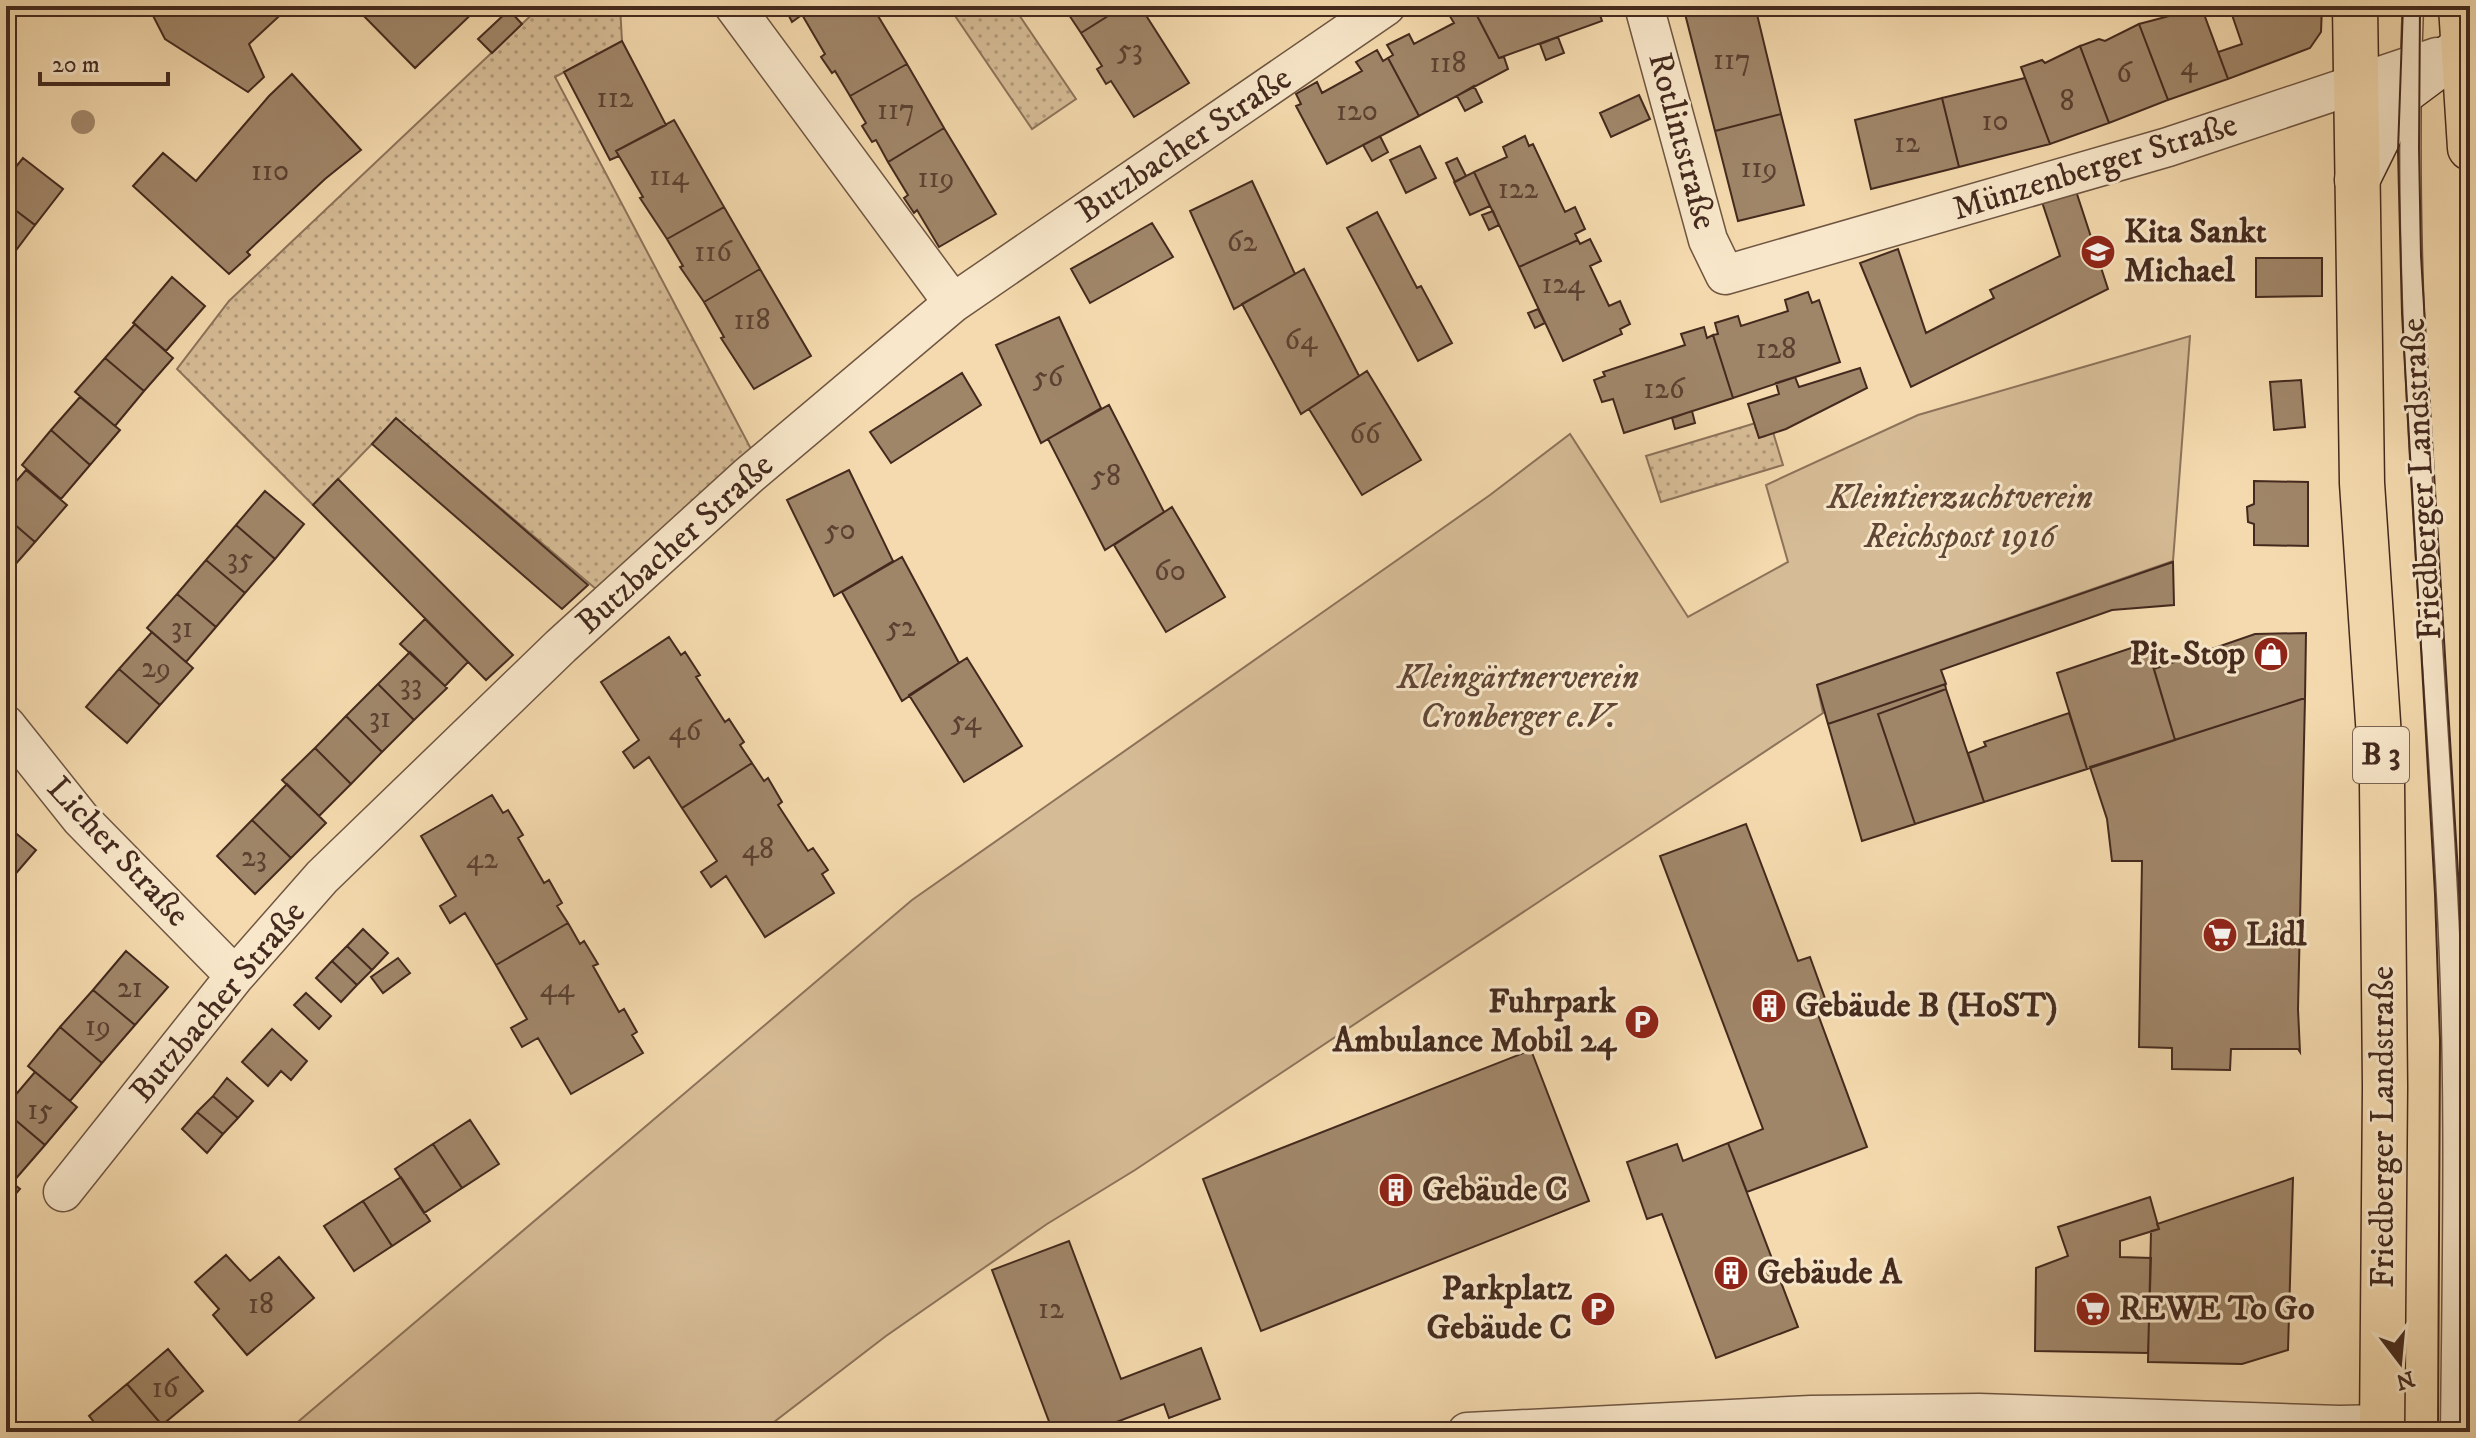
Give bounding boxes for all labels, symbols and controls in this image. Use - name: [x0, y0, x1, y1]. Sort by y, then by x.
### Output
- house number: 53: [1117, 32, 1143, 69]
- scale bar: [40, 36, 168, 86]
- house number: 117: [1713, 42, 1751, 79]
- house number: 118: [1429, 45, 1467, 82]
- street label: Rotlintstraße: [1638, 48, 1726, 234]
- house number: 4: [2180, 48, 2198, 85]
- text: 20 m: [52, 50, 100, 80]
- house number: 6: [2116, 55, 2133, 92]
- street label: Butzbacher Straße: [1068, 57, 1300, 233]
- house number: 112: [597, 80, 634, 117]
- house number: 8: [2059, 83, 2075, 120]
- house number: 117: [877, 92, 915, 129]
- house number: 120: [1336, 93, 1378, 130]
- house number: 10: [1981, 103, 2009, 140]
- street label: Münzenberger Straße: [1948, 104, 2242, 230]
- house number: 12: [1894, 125, 1920, 162]
- house number: 119: [1741, 150, 1777, 187]
- house number: 110: [251, 153, 289, 190]
- house number: 114: [649, 158, 689, 195]
- house number: 119: [918, 160, 954, 197]
- house number: 122: [1498, 171, 1539, 208]
- place label: Kita Sankt Michael: [2124, 211, 2267, 292]
- house number: 62: [1227, 224, 1257, 261]
- school or university icon: Kita Sankt Michael: [2079, 233, 2117, 271]
- house number: 116: [694, 234, 733, 271]
- house number: 124: [1541, 266, 1585, 303]
- house number: 118: [733, 302, 771, 339]
- street label: Friedberger Landstraße: [2393, 317, 2451, 641]
- house number: 64: [1285, 322, 1318, 359]
- house number: 128: [1756, 331, 1796, 368]
- house number: 56: [1033, 359, 1065, 396]
- house number: 126: [1643, 371, 1686, 408]
- house number: 66: [1349, 416, 1382, 453]
- street label: Butzbacher Straße: [568, 445, 782, 643]
- house number: 58: [1091, 458, 1121, 495]
- park label: Kleintierzuchtverein Reichspost 1916: [1826, 477, 2093, 558]
- house number: 50: [824, 512, 856, 549]
- house number: 35: [227, 541, 253, 578]
- house number: 60: [1154, 553, 1186, 590]
- house number: 52: [886, 609, 916, 646]
- house number: 31: [171, 610, 193, 647]
- place label: Pit-Stop: [2130, 633, 2245, 675]
- shop icon: Pit-Stop: [2252, 635, 2290, 673]
- house number: 29: [141, 650, 171, 687]
- park label: Kleingärtnerverein Cronberger e.V.: [1396, 657, 1639, 738]
- house number: 33: [400, 667, 422, 704]
- house number: 31: [369, 700, 391, 737]
- house number: 54: [951, 703, 982, 740]
- house number: 46: [669, 713, 703, 750]
- road number: B 3: [2353, 727, 2409, 783]
- street label: Licher Straße: [38, 768, 198, 936]
- house number: 48: [742, 831, 774, 868]
- house number: 23: [241, 839, 267, 876]
- house number: 42: [466, 841, 498, 878]
- street label: Butzbacher Straße: [121, 892, 315, 1112]
- place label: Lidl: [2246, 914, 2307, 956]
- supermarket icon: Lidl: [2201, 916, 2239, 954]
- street label: Friedberger Landstraße: [2362, 966, 2404, 1288]
- house number: 21: [117, 970, 143, 1007]
- house number: 44: [540, 970, 575, 1007]
- place label: Fuhrpark Ambulance Mobil 24: [1332, 981, 1617, 1062]
- place label: Gebäude B (HoST): [1795, 985, 2058, 1027]
- building icon: Gebäude B (HoST): [1750, 987, 1788, 1025]
- parking icon: Fuhrpark Ambulance Mobil 24: [1623, 1003, 1661, 1041]
- house number: 19: [85, 1008, 111, 1045]
- house number: 15: [27, 1092, 53, 1129]
- place label: Gebäude C: [1422, 1169, 1568, 1211]
- building icon: Gebäude C: [1377, 1171, 1415, 1209]
- place label: Gebäude A: [1757, 1252, 1903, 1294]
- building icon: Gebäude A: [1712, 1254, 1750, 1292]
- place label: Parkplatz Gebäude C: [1426, 1268, 1572, 1349]
- house number: 18: [248, 1286, 274, 1323]
- place label: REWE To Go: [2119, 1288, 2314, 1330]
- parking icon: Parkplatz Gebäude C: [1579, 1290, 1617, 1328]
- supermarket icon: REWE To Go: [2074, 1290, 2112, 1328]
- house number: 12: [1038, 1291, 1064, 1328]
- north arrow: [2360, 1322, 2440, 1402]
- text: N: [2393, 1364, 2418, 1395]
- house number: 16: [152, 1370, 180, 1407]

